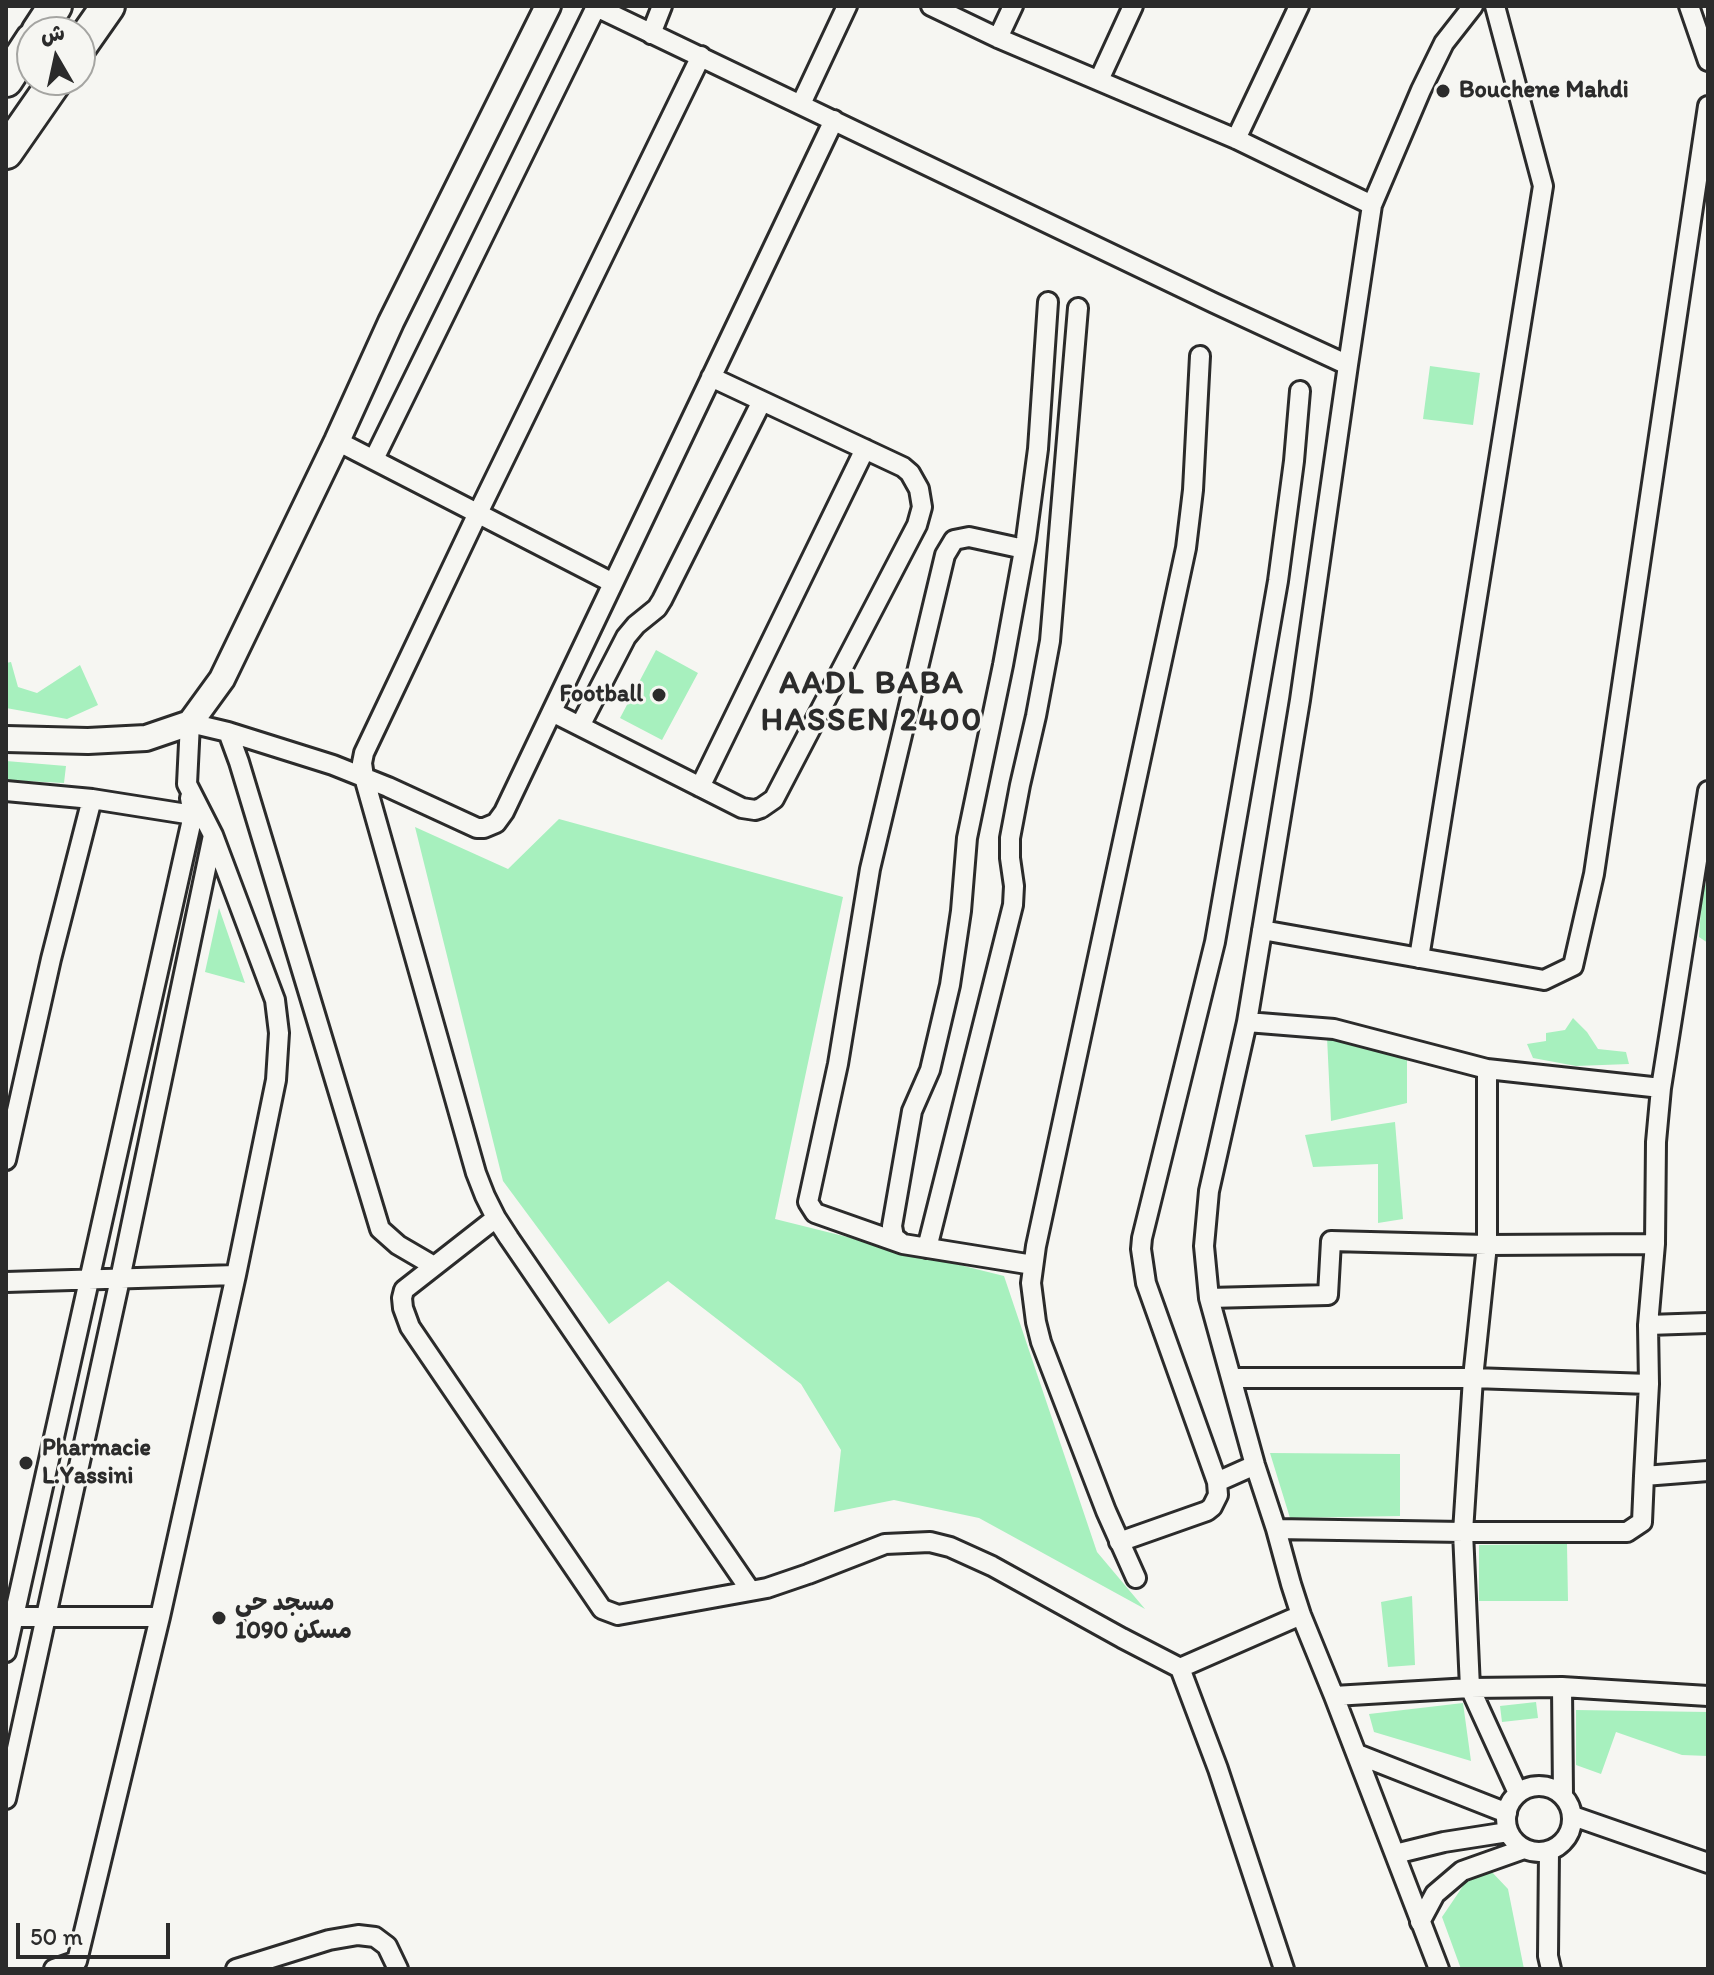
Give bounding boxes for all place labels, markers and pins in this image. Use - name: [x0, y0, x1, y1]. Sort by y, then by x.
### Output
- place label: Bouchene Mahdi: [1459, 77, 1629, 105]
- marker: Bouchene Mahdi: [1434, 82, 1452, 100]
- place label: Football: [559, 681, 643, 709]
- marker: Football: [650, 686, 668, 704]
- place label: Pharmacie L.Yassini: [42, 1435, 151, 1491]
- marker: Pharmacie L.Yassini: [17, 1454, 35, 1472]
- place label: مسجد حي 1090 مسكن: [235, 1590, 352, 1646]
- marker: مسجد حي 1090 مسكن: [210, 1609, 228, 1627]

